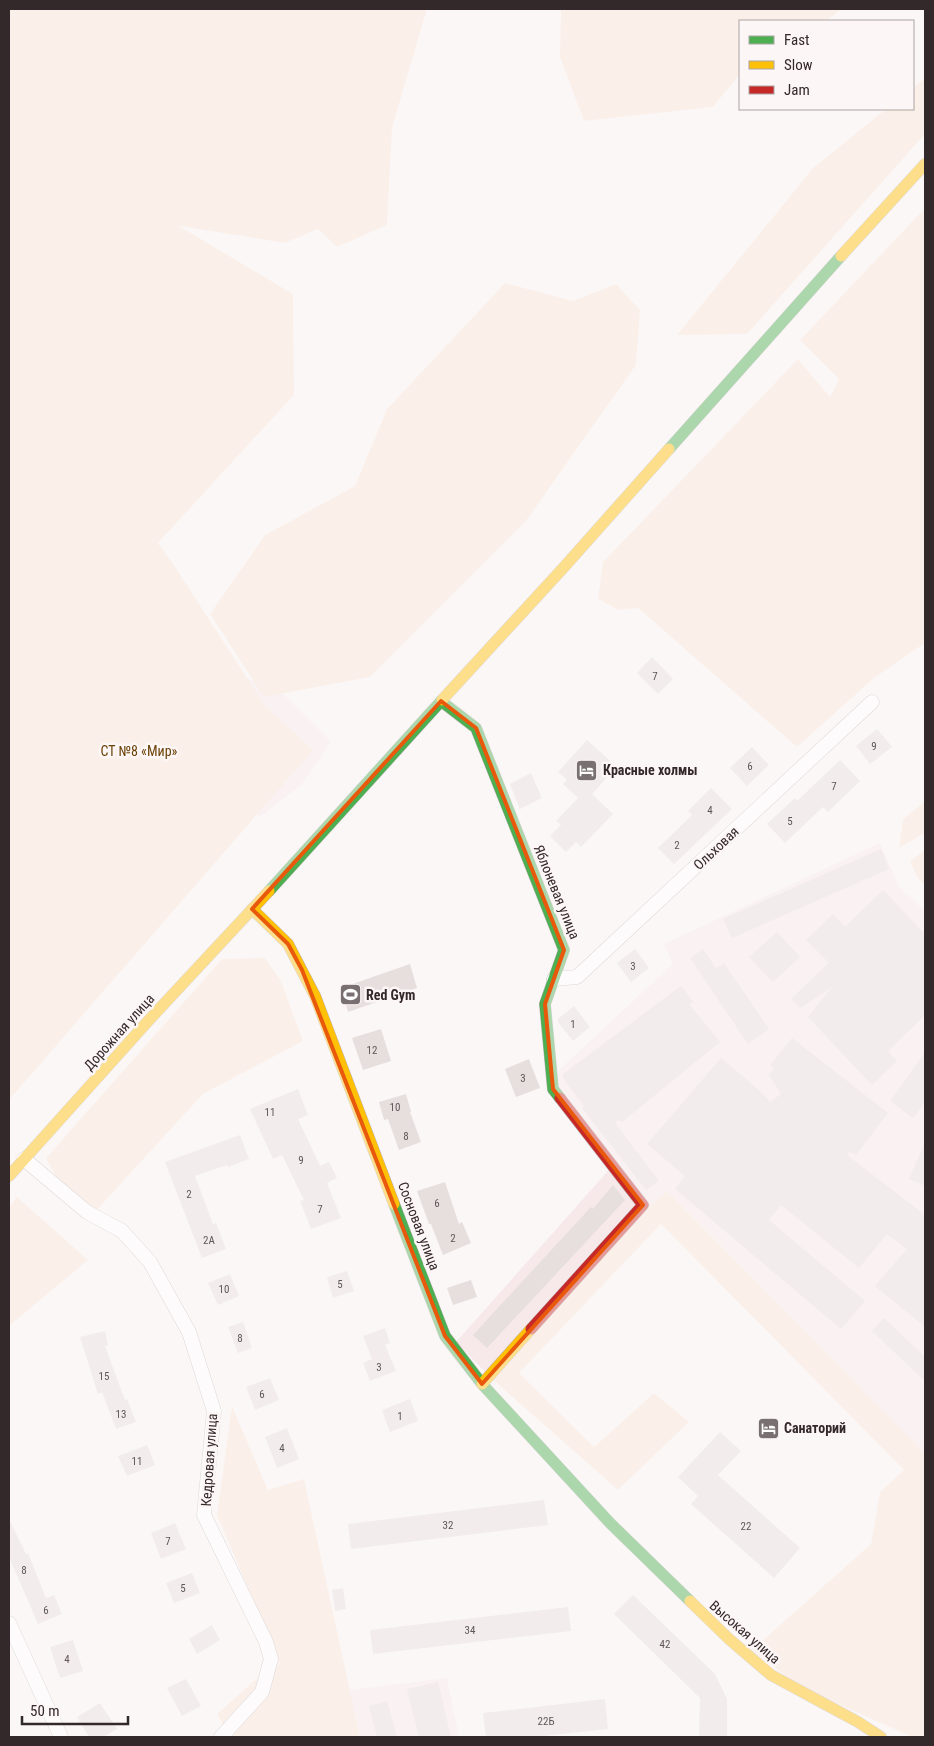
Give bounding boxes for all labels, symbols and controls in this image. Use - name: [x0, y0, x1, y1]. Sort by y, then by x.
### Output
- legend: [739, 20, 914, 110]
- text: Fast: [784, 31, 809, 49]
- text: Slow: [784, 56, 813, 74]
- text: Jam: [784, 81, 810, 99]
- house number: 7: [652, 670, 658, 683]
- house number: 9: [871, 740, 877, 753]
- park label: СТ №8 «Мир»: [101, 743, 178, 759]
- hotel icon: Красные холмы: [575, 758, 599, 782]
- house number: 6: [747, 760, 753, 773]
- place label: Красные холмы: [603, 762, 697, 778]
- house number: 7: [831, 780, 837, 793]
- house number: 4: [707, 804, 713, 817]
- house number: 5: [787, 815, 793, 828]
- street label: Ольховая: [690, 823, 742, 873]
- house number: 2: [674, 839, 680, 852]
- street label: Яблоневая улица: [531, 843, 583, 941]
- house number: 3: [630, 960, 636, 973]
- sports icon: Red Gym: [338, 983, 362, 1007]
- place label: Red Gym: [366, 987, 415, 1003]
- street label: Дорожная улица: [81, 991, 157, 1073]
- house number: 1: [570, 1018, 576, 1031]
- house number: 12: [367, 1044, 377, 1057]
- house number: 3: [520, 1072, 526, 1085]
- house number: 10: [390, 1101, 400, 1114]
- house number: 11: [265, 1106, 275, 1119]
- house number: 8: [403, 1130, 409, 1143]
- house number: 9: [298, 1154, 304, 1167]
- street label: Сосновая улица: [395, 1180, 443, 1272]
- house number: 2: [186, 1188, 192, 1201]
- house number: 6: [434, 1197, 440, 1210]
- house number: 7: [317, 1203, 323, 1216]
- house number: 2: [450, 1232, 456, 1245]
- house number: 2А: [203, 1234, 216, 1247]
- house number: 5: [337, 1278, 343, 1291]
- house number: 10: [219, 1283, 229, 1296]
- house number: 8: [237, 1332, 243, 1345]
- house number: 3: [376, 1361, 382, 1374]
- house number: 15: [99, 1370, 109, 1383]
- house number: 6: [259, 1388, 265, 1401]
- house number: 13: [116, 1408, 126, 1421]
- house number: 1: [397, 1410, 403, 1423]
- street label: Кедровая улица: [198, 1413, 220, 1507]
- hotel icon: Санаторий: [756, 1416, 780, 1440]
- place label: Санаторий: [784, 1420, 846, 1436]
- house number: 4: [279, 1442, 285, 1455]
- house number: 11: [132, 1455, 142, 1468]
- house number: 32: [443, 1519, 453, 1532]
- house number: 22: [741, 1520, 751, 1533]
- house number: 7: [165, 1535, 171, 1548]
- house number: 8: [21, 1564, 27, 1577]
- house number: 5: [180, 1582, 186, 1595]
- street label: Высокая улица: [707, 1597, 783, 1667]
- house number: 6: [43, 1604, 49, 1617]
- house number: 34: [465, 1624, 476, 1637]
- house number: 42: [660, 1638, 670, 1651]
- house number: 4: [64, 1653, 70, 1666]
- scale bar: [22, 1694, 129, 1726]
- text: 50 m: [30, 1702, 60, 1720]
- house number: 22Б: [538, 1715, 554, 1728]

